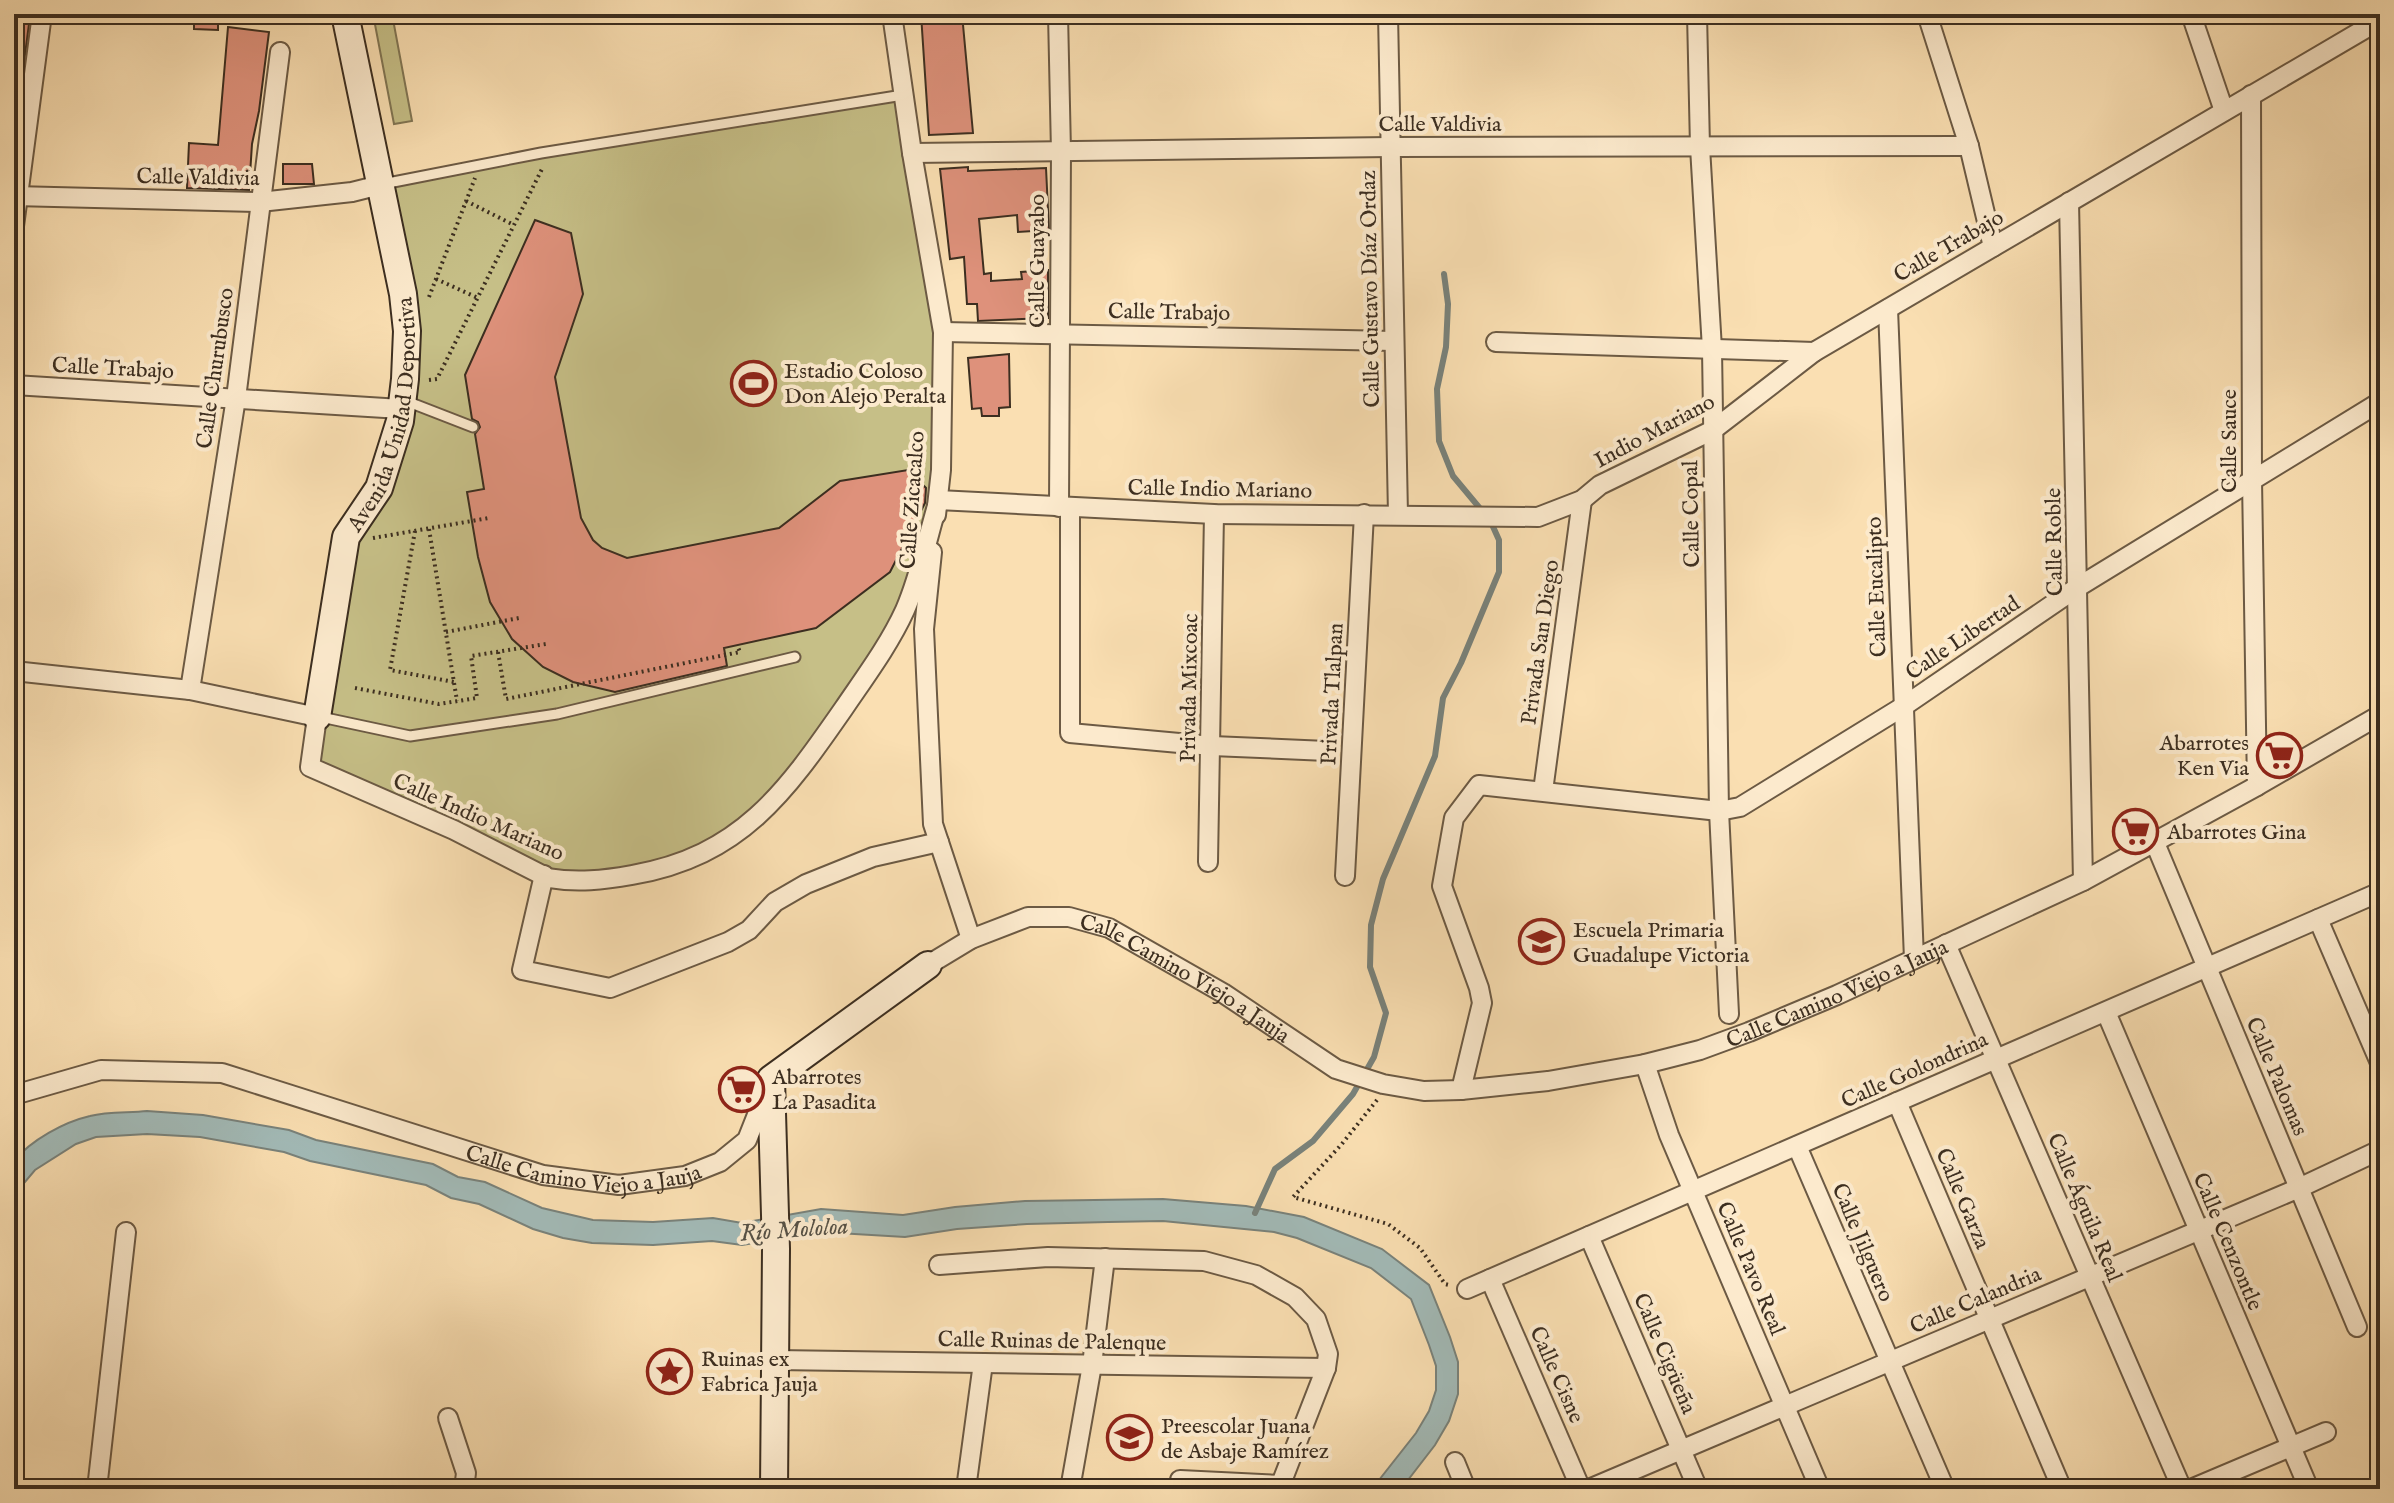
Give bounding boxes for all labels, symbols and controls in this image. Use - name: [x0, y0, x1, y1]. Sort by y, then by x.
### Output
- street label: Calle Valdivia: [1378, 111, 1502, 139]
- street label: Calle Valdivia: [136, 163, 260, 193]
- street label: Calle Gustavo Díaz Ordaz: [1355, 170, 1387, 408]
- street label: Calle Guayabo: [1024, 194, 1052, 328]
- street label: Calle Trabajo: [1889, 204, 2009, 289]
- street label: Calle Churubusco: [191, 286, 241, 451]
- street label: Avenida Unidad Deportiva: [341, 295, 423, 538]
- street label: Calle Trabajo: [1108, 298, 1231, 328]
- street label: Calle Trabajo: [51, 352, 175, 386]
- place label: Estadio Coloso Don Alejo Peralta: [784, 358, 946, 411]
- sports icon: Estadio Coloso Don Alejo Peralta: [729, 359, 777, 407]
- street label: Indio Mariano: [1590, 388, 1720, 475]
- street label: Calle Sauce: [2216, 389, 2244, 493]
- street label: Calle Zicacalco: [894, 430, 932, 570]
- street label: Calle Copal: [1677, 460, 1707, 568]
- street label: Calle Indio Mariano: [1127, 474, 1313, 506]
- street label: Calle Roble: [2040, 488, 2070, 596]
- street label: Calle Eucalipto: [1861, 516, 1893, 658]
- street label: Privada San Diego: [1516, 558, 1566, 727]
- street label: Calle Libertad: [1900, 590, 2026, 687]
- street label: Privada Mixcoac: [1175, 613, 1205, 763]
- street label: Privada Tlalpan: [1315, 622, 1351, 766]
- place label: Abarrotes Ken Via: [2158, 730, 2249, 783]
- supermarket icon: Abarrotes Ken Via: [2256, 731, 2304, 779]
- street label: Calle Indio Mariano: [388, 767, 568, 868]
- supermarket icon: Abarrotes Gina: [2112, 807, 2160, 855]
- place label: Abarrotes Gina: [2166, 819, 2306, 847]
- street label: Calle Camino Viejo a Jauja: [1076, 909, 1295, 1050]
- place label: Escuela Primaria Guadalupe Victoria: [1573, 917, 1750, 970]
- school or university icon: Escuela Primaria Guadalupe Victoria: [1518, 918, 1566, 966]
- street label: Calle Camino Viejo a Jauja: [1723, 933, 1953, 1055]
- street label: Calle Palomas: [2239, 1013, 2314, 1140]
- street label: Calle Golondrina: [1837, 1026, 1993, 1116]
- place label: Abarrotes La Pasadita: [771, 1064, 876, 1117]
- supermarket icon: Abarrotes La Pasadita: [717, 1065, 765, 1113]
- street label: Calle Águila Real: [2040, 1129, 2128, 1286]
- street label: Calle Camino Viejo a Jauja: [462, 1139, 706, 1201]
- street label: Calle Garza: [1928, 1144, 1996, 1254]
- street label: Calle Cenzontle: [2186, 1169, 2269, 1315]
- street label: Calle Jilguero: [1825, 1179, 1900, 1306]
- street label: Calle Pavo Real: [1709, 1198, 1791, 1340]
- water label: Río Mololoa: [739, 1211, 849, 1250]
- street label: Calle Calandria: [1906, 1260, 2046, 1341]
- street label: Calle Cigüeña: [1626, 1289, 1702, 1419]
- street label: Calle Cisne: [1522, 1322, 1590, 1428]
- street label: Calle Ruinas de Palenque: [937, 1326, 1166, 1358]
- place label: Ruinas ex Fabrica Jauja: [701, 1346, 818, 1399]
- place icon: Ruinas ex Fabrica Jauja: [646, 1347, 694, 1395]
- place label: Preescolar Juana de Asbaje Ramírez: [1161, 1413, 1329, 1466]
- school or university icon: Preescolar Juana de Asbaje Ramírez: [1106, 1414, 1154, 1462]

